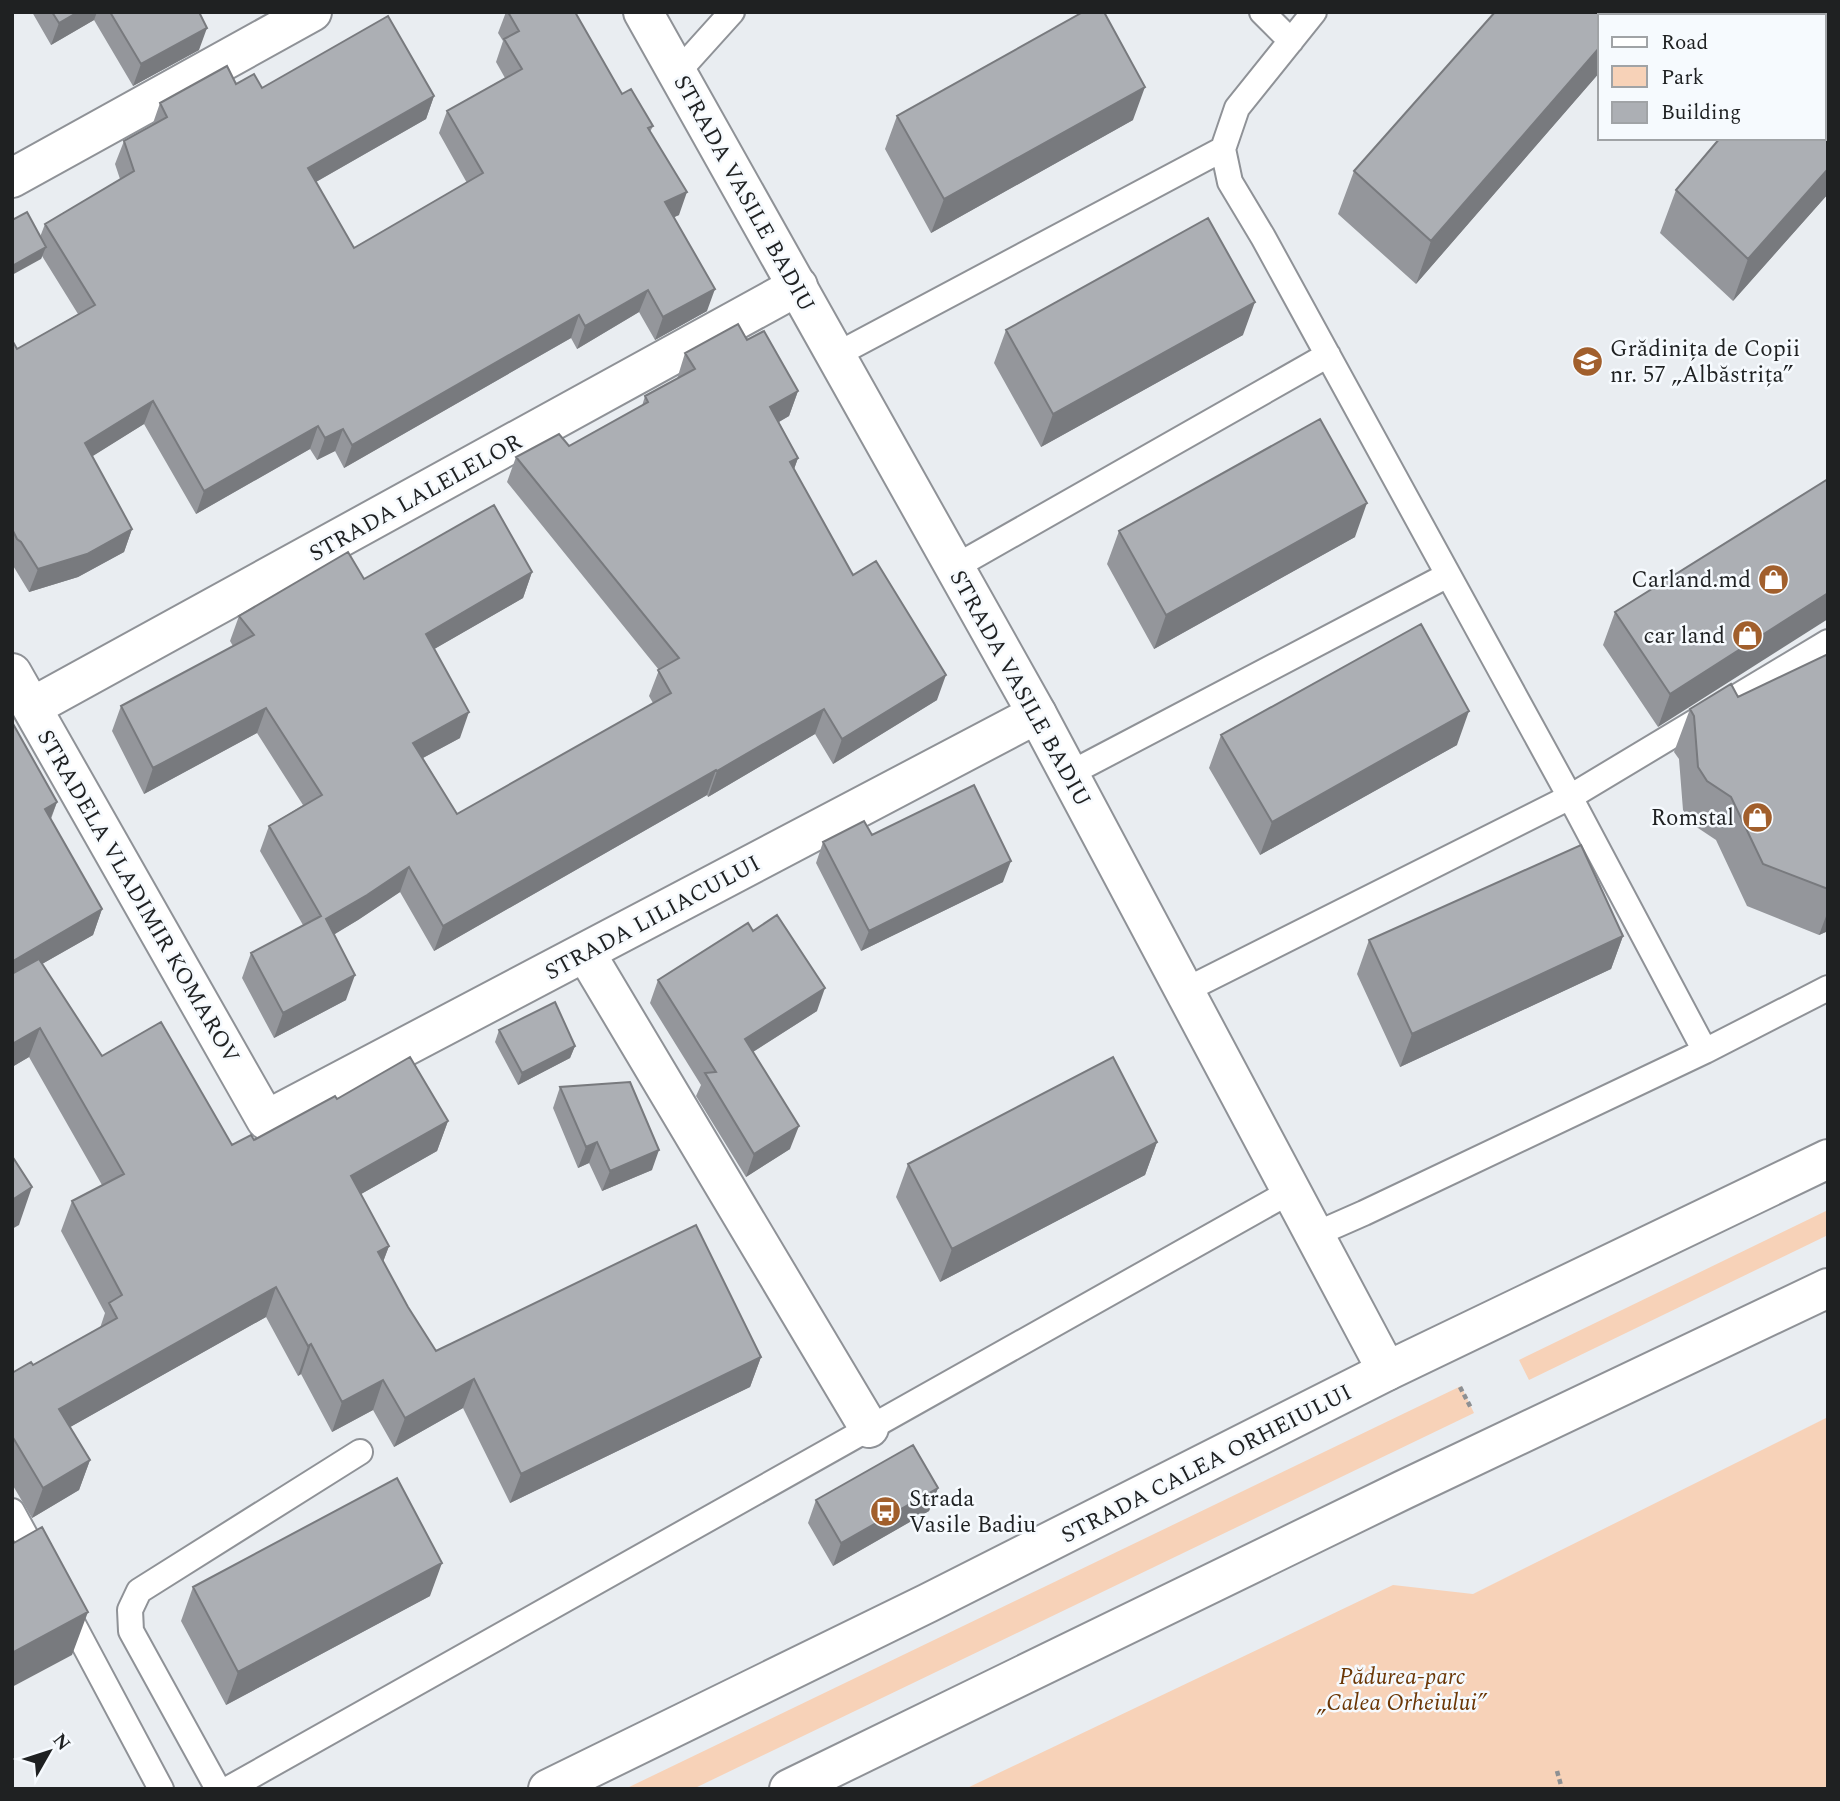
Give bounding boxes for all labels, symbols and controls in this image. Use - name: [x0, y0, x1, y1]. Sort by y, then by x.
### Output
- legend: [1598, 14, 1826, 140]
- text: Road: [1661, 27, 1708, 59]
- text: Park: [1661, 62, 1705, 94]
- street label: STRADA VASILE BADIU: [664, 69, 824, 319]
- text: Building: [1661, 97, 1741, 129]
- place label: Grădinița de Copii nr. 57 „Albăstrița”: [1610, 332, 1800, 393]
- school or university icon: Grădinița de Copii nr. 57 „Albăstrița”: [1570, 344, 1604, 378]
- street label: STRADA LALELELOR: [303, 425, 529, 571]
- shop icon: Carland.md: [1757, 562, 1791, 596]
- place label: Carland.md: [1631, 563, 1751, 598]
- street label: STRADA VASILE BADIU: [940, 564, 1100, 814]
- shop icon: car land: [1731, 618, 1765, 652]
- place label: car land: [1644, 619, 1725, 654]
- street label: STRADELA VLADIMIR KOMAROV: [27, 723, 248, 1070]
- shop icon: Romstal: [1740, 800, 1774, 834]
- place label: Romstal: [1651, 801, 1734, 836]
- street label: STRADA LILIACULUI: [539, 847, 767, 990]
- street label: STRADA CALEA ORHEIULUI: [1055, 1376, 1358, 1553]
- place label: Strada Vasile Badiu: [909, 1482, 1036, 1543]
- bus stop icon: Strada Vasile Badiu: [869, 1494, 903, 1528]
- park label: Pădurea-parc „Calea Orheiului”: [1316, 1660, 1488, 1721]
- north arrow: [14, 1717, 84, 1787]
- text: N: [45, 1727, 77, 1757]

